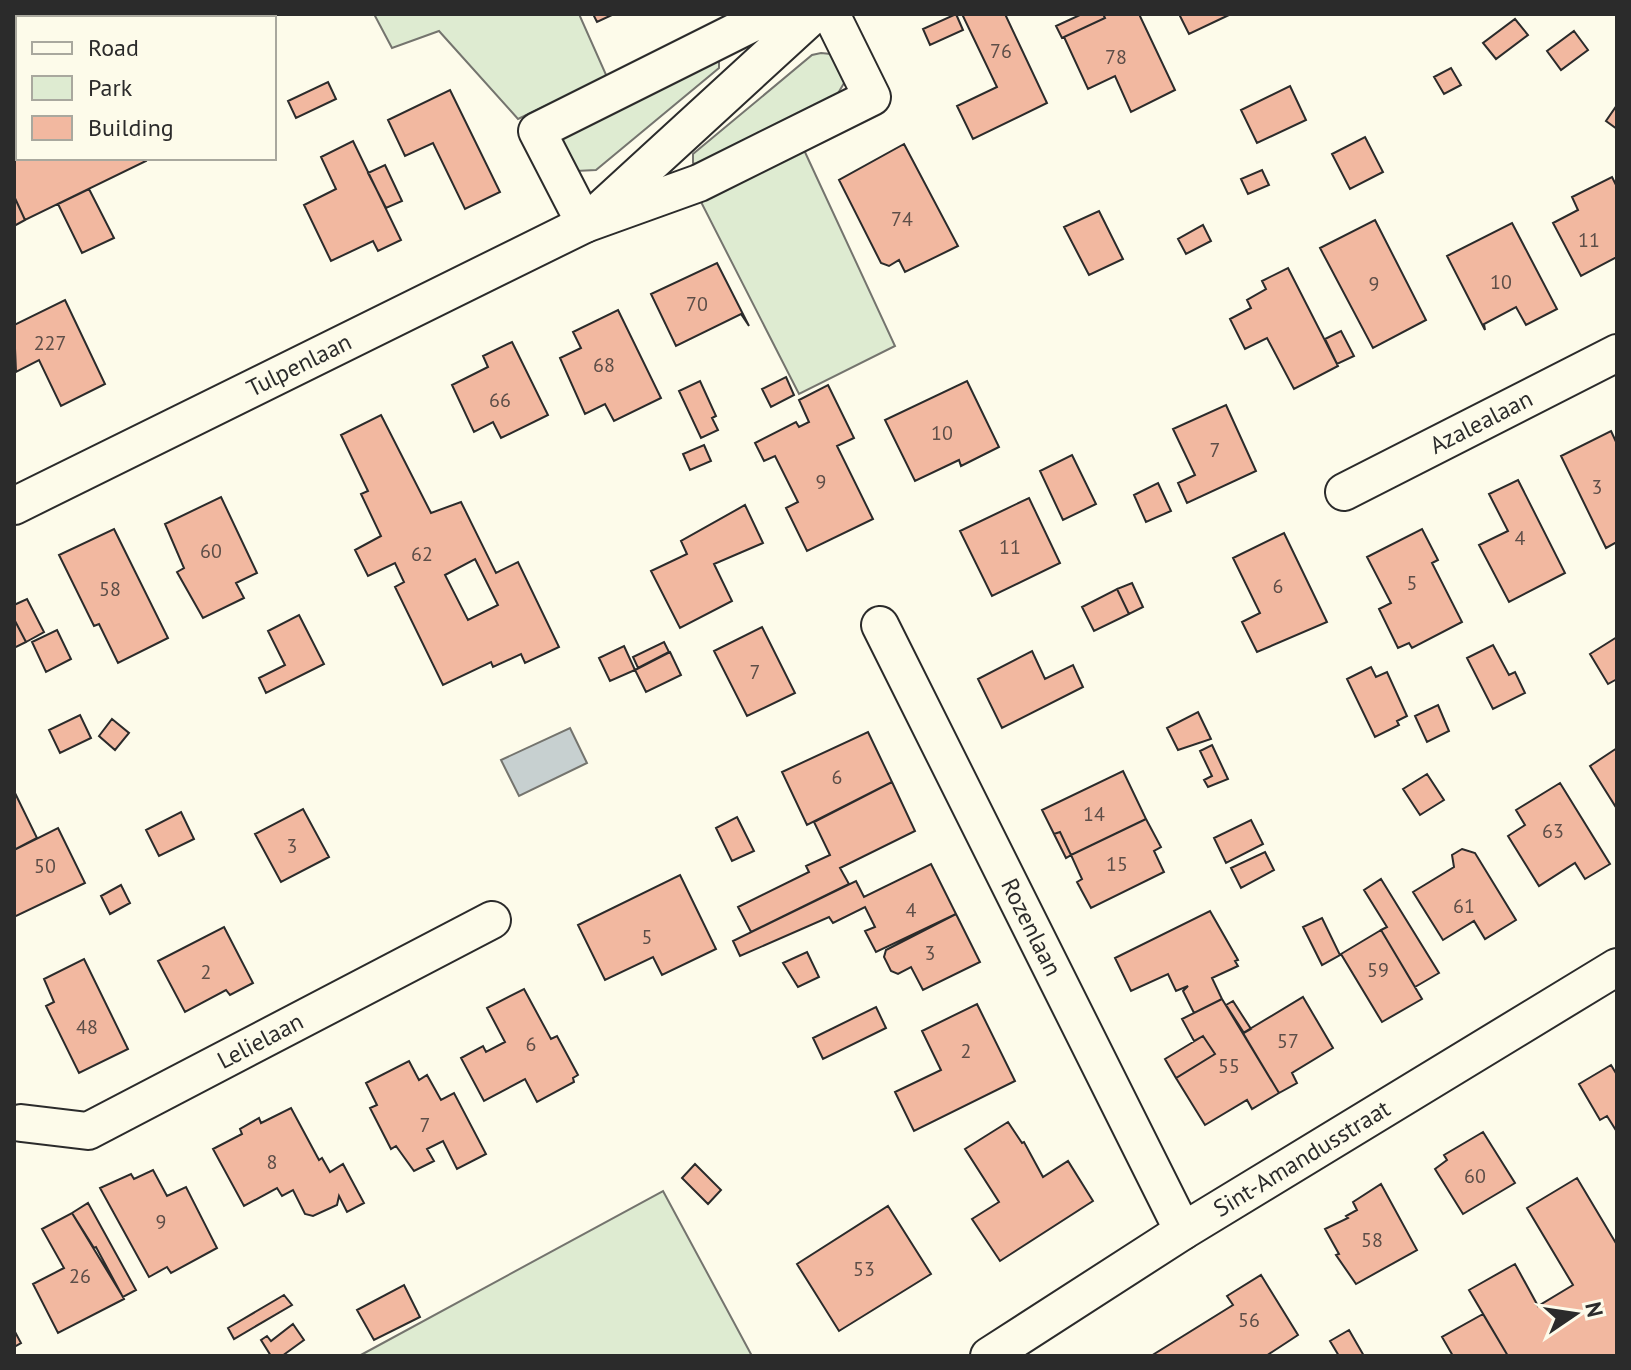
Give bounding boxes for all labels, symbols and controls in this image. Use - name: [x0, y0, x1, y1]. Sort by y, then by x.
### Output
- legend: [16, 16, 276, 160]
- text: Road: [88, 32, 139, 63]
- house number: 76: [990, 38, 1012, 64]
- house number: 78: [1105, 44, 1127, 70]
- text: Park: [88, 72, 133, 103]
- text: Building: [88, 112, 174, 143]
- house number: 74: [891, 206, 913, 232]
- house number: 11: [1578, 227, 1600, 253]
- house number: 10: [1490, 269, 1512, 295]
- house number: 9: [1369, 271, 1379, 297]
- house number: 70: [686, 291, 708, 317]
- street label: Tulpenlaan: [241, 326, 356, 404]
- house number: 227: [34, 330, 66, 356]
- house number: 68: [593, 352, 615, 378]
- street label: Azalealaan: [1424, 383, 1538, 461]
- house number: 66: [489, 387, 511, 413]
- house number: 10: [931, 420, 953, 446]
- house number: 7: [1210, 437, 1220, 463]
- house number: 9: [816, 469, 826, 495]
- house number: 3: [1592, 474, 1602, 500]
- house number: 4: [1515, 525, 1526, 551]
- house number: 11: [999, 534, 1021, 560]
- house number: 60: [200, 538, 222, 564]
- house number: 62: [411, 541, 433, 567]
- house number: 5: [1407, 570, 1417, 596]
- house number: 6: [1273, 573, 1283, 599]
- house number: 58: [99, 576, 121, 602]
- house number: 7: [750, 659, 760, 685]
- house number: 6: [832, 764, 842, 790]
- house number: 14: [1083, 801, 1105, 827]
- house number: 63: [1542, 818, 1564, 844]
- house number: 3: [287, 833, 297, 859]
- house number: 15: [1106, 851, 1128, 877]
- house number: 50: [34, 853, 56, 879]
- street label: Rozenlaan: [994, 873, 1069, 981]
- house number: 61: [1453, 893, 1475, 919]
- house number: 4: [906, 897, 917, 923]
- house number: 5: [642, 924, 652, 950]
- house number: 3: [925, 940, 935, 966]
- house number: 59: [1367, 957, 1389, 983]
- house number: 2: [201, 959, 211, 985]
- street label: Lelielaan: [212, 1005, 309, 1076]
- house number: 48: [76, 1014, 98, 1040]
- house number: 57: [1277, 1028, 1299, 1054]
- house number: 6: [526, 1031, 536, 1057]
- house number: 2: [961, 1038, 971, 1064]
- house number: 55: [1218, 1053, 1240, 1079]
- street label: Sint-Amandusstraat: [1208, 1093, 1396, 1224]
- house number: 7: [420, 1112, 430, 1138]
- house number: 8: [267, 1149, 277, 1175]
- house number: 60: [1464, 1163, 1486, 1189]
- house number: 9: [156, 1209, 166, 1235]
- house number: 58: [1361, 1227, 1383, 1253]
- house number: 53: [853, 1256, 875, 1282]
- house number: 26: [69, 1263, 91, 1289]
- north arrow: [1535, 1274, 1615, 1354]
- text: N: [1579, 1299, 1610, 1320]
- house number: 56: [1238, 1307, 1260, 1333]

